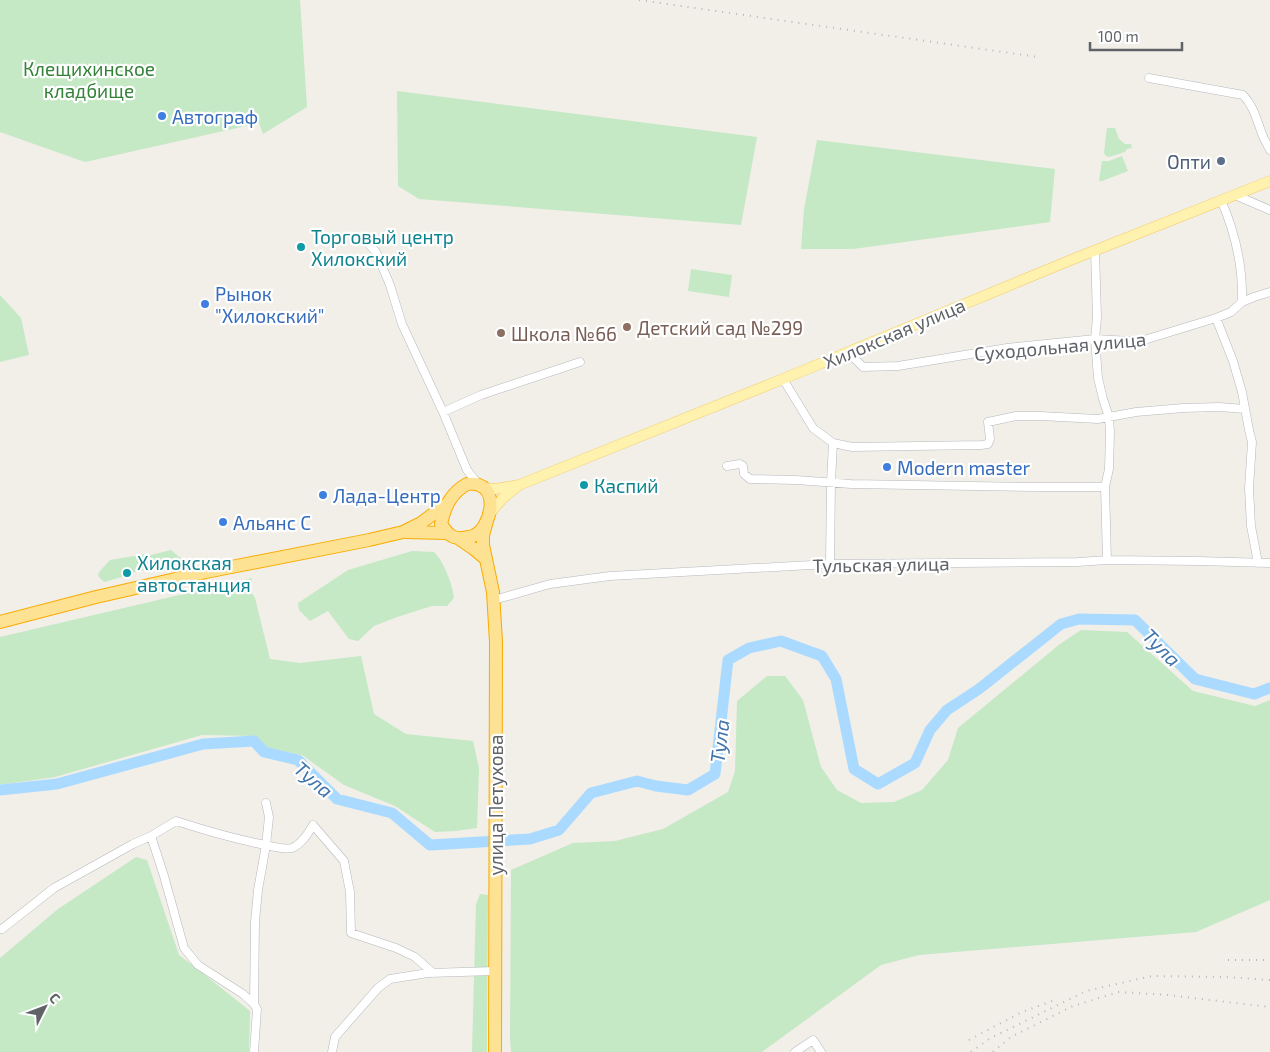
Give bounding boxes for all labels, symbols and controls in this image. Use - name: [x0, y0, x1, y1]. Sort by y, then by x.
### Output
- scale bar: [1090, 20, 1182, 52]
- text: 100 m: [1098, 27, 1139, 45]
- park label: Клещихинское кладбище: [23, 57, 155, 102]
- place label: Автограф: [172, 105, 258, 128]
- marker: Автограф: [156, 110, 168, 122]
- place label: Опти: [1167, 150, 1211, 173]
- marker: Опти: [1215, 155, 1227, 167]
- place label: Торговый центр Хилокский: [311, 225, 454, 270]
- marker: Торговый центр Хилокский: [295, 241, 307, 253]
- place label: Рынок "Хилокский": [215, 282, 324, 327]
- street label: Хилокская улица: [820, 293, 969, 374]
- marker: Рынок "Хилокский": [199, 298, 211, 310]
- place label: Детский сад №299: [637, 316, 803, 339]
- marker: Детский сад №299: [621, 321, 633, 333]
- place label: Школа №66: [511, 322, 617, 345]
- marker: Школа №66: [495, 327, 507, 339]
- street label: Суходольная улица: [973, 327, 1147, 366]
- place label: Modern master: [897, 456, 1031, 479]
- marker: Modern master: [881, 461, 893, 473]
- place label: Каспий: [594, 474, 658, 497]
- marker: Каспий: [578, 479, 590, 491]
- place label: Лада-Центр: [333, 484, 441, 507]
- marker: Лада-Центр: [317, 489, 329, 501]
- place label: Альянс С: [233, 511, 311, 534]
- marker: Альянс С: [217, 516, 229, 528]
- place label: Хилокская автостанция: [137, 551, 251, 596]
- street label: Тульская улица: [812, 551, 950, 578]
- marker: Хилокская автостанция: [121, 567, 133, 579]
- water label: Тула: [1138, 623, 1186, 671]
- water label: Тула: [704, 718, 734, 764]
- street label: улица Петухова: [484, 734, 508, 876]
- water label: Тула: [290, 756, 338, 802]
- north arrow: [20, 982, 70, 1032]
- text: С: [46, 989, 64, 1007]

